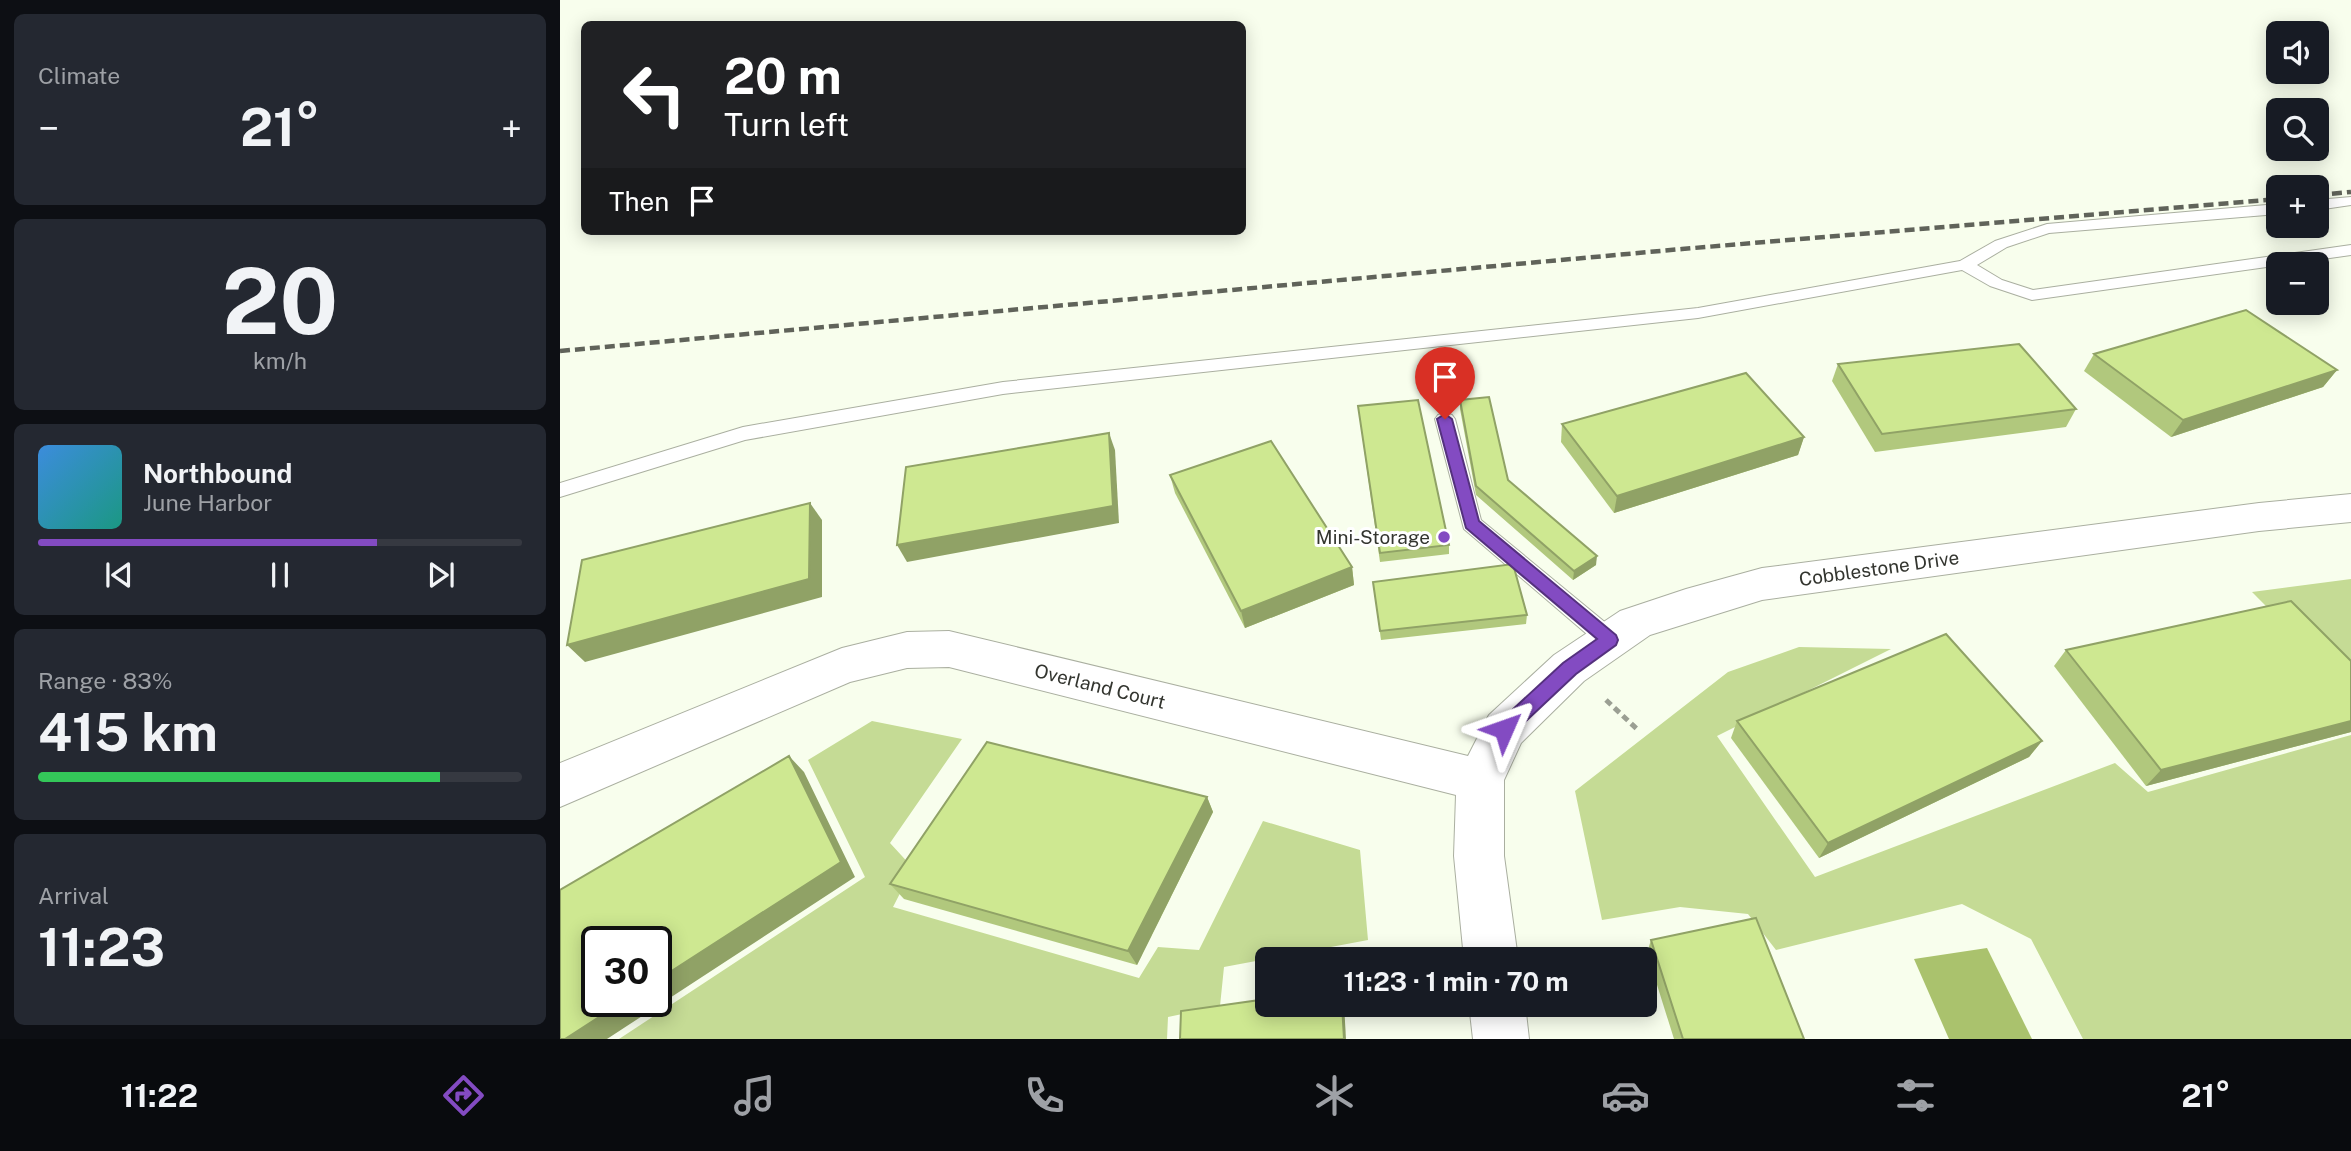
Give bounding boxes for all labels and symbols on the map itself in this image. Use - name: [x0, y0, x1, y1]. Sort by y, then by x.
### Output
- pin: [1415, 347, 1475, 419]
- place label: Mini-Storage: [1316, 526, 1430, 548]
- marker: Mini-Storage: [1436, 529, 1452, 545]
- street label: Cobblestone Drive: [1798, 546, 1960, 590]
- street label: Overland Court: [1032, 659, 1168, 713]
- position arrow: [1467, 692, 1541, 766]
- speed limit sign: 30: [581, 926, 672, 1017]

